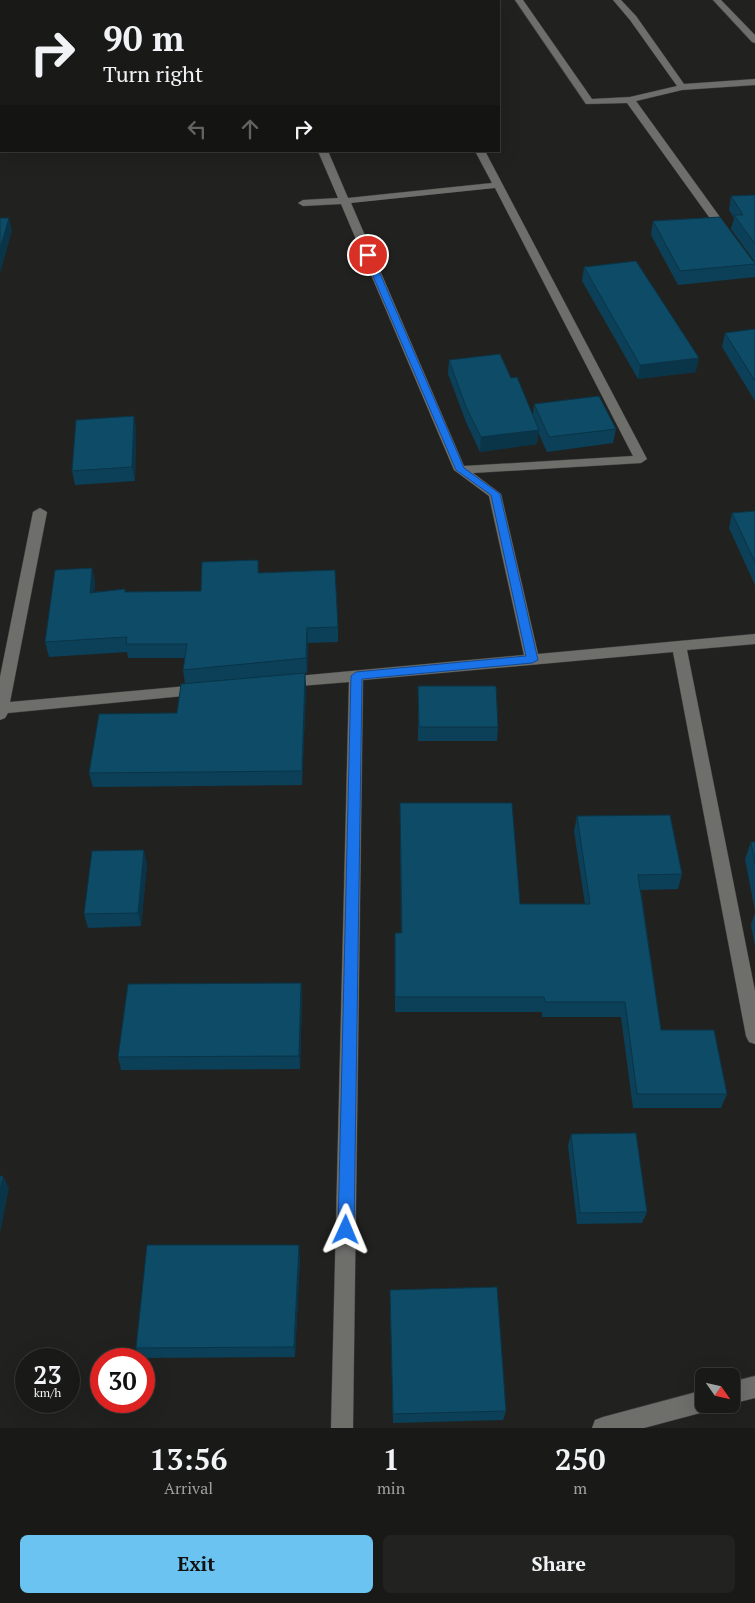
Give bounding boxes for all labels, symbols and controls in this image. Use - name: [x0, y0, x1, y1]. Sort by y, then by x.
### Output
- text: 90 m: [103, 15, 184, 61]
- icon: right: [20, 20, 85, 85]
- text: Turn right: [103, 59, 203, 88]
- icon: left: [183, 115, 211, 143]
- icon: ahead: [236, 115, 264, 143]
- icon: right: [289, 115, 317, 143]
- pin: [347, 234, 389, 276]
- icon: arrive: [354, 241, 382, 269]
- position arrow: [319, 1203, 371, 1255]
- speed limit sign: 30: [90, 1348, 155, 1413]
- text: 23: [33, 1358, 62, 1391]
- north arrow: [695, 1368, 740, 1412]
- map controls: [695, 1368, 740, 1413]
- text: km/h: [34, 1385, 61, 1400]
- text: 13:56: [149, 1439, 228, 1479]
- text: 1: [383, 1439, 400, 1479]
- text: 250: [555, 1439, 606, 1479]
- text: Arrival: [164, 1477, 213, 1499]
- text: min: [377, 1477, 405, 1499]
- text: m: [573, 1477, 587, 1499]
- button: Exit: [20, 1535, 373, 1593]
- button: Share: [383, 1535, 735, 1593]

